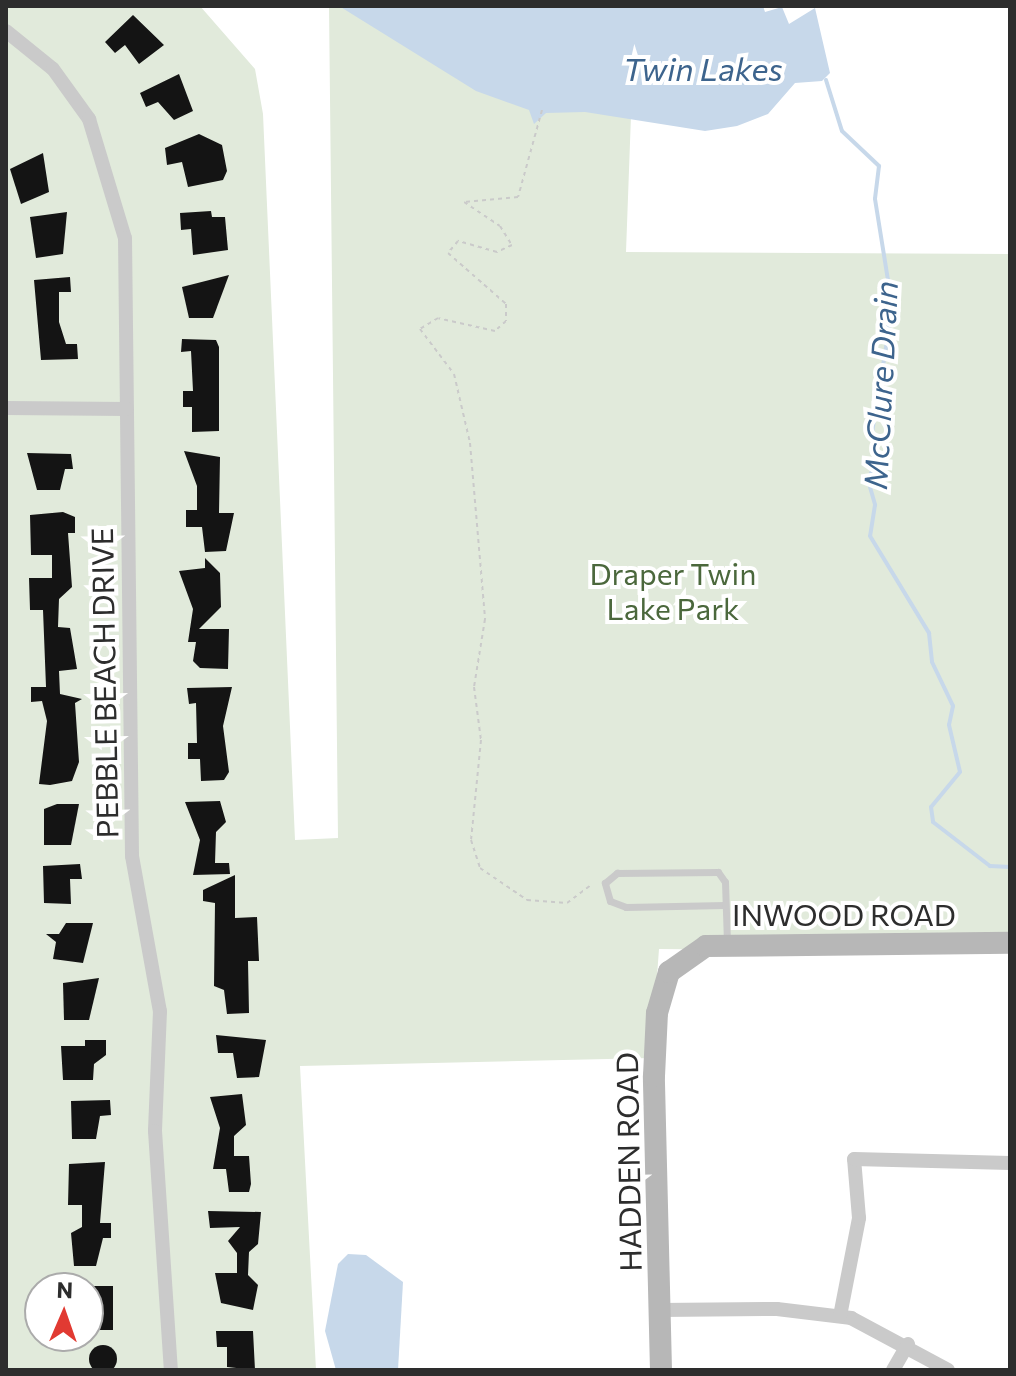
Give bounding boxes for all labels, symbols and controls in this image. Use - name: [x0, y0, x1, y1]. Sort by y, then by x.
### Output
- water label: Twin Lakes: [623, 49, 783, 87]
- water label: McClure Drain: [855, 280, 905, 490]
- street label: PEBBLE BEACH DRIVE: [83, 527, 125, 839]
- park label: Draper Twin Lake Park: [590, 555, 756, 626]
- street label: INWOOD ROAD: [732, 896, 956, 932]
- street label: HADDEN ROAD: [608, 1052, 648, 1272]
- north arrow: [24, 1272, 104, 1352]
- text: N: [56, 1276, 74, 1303]

